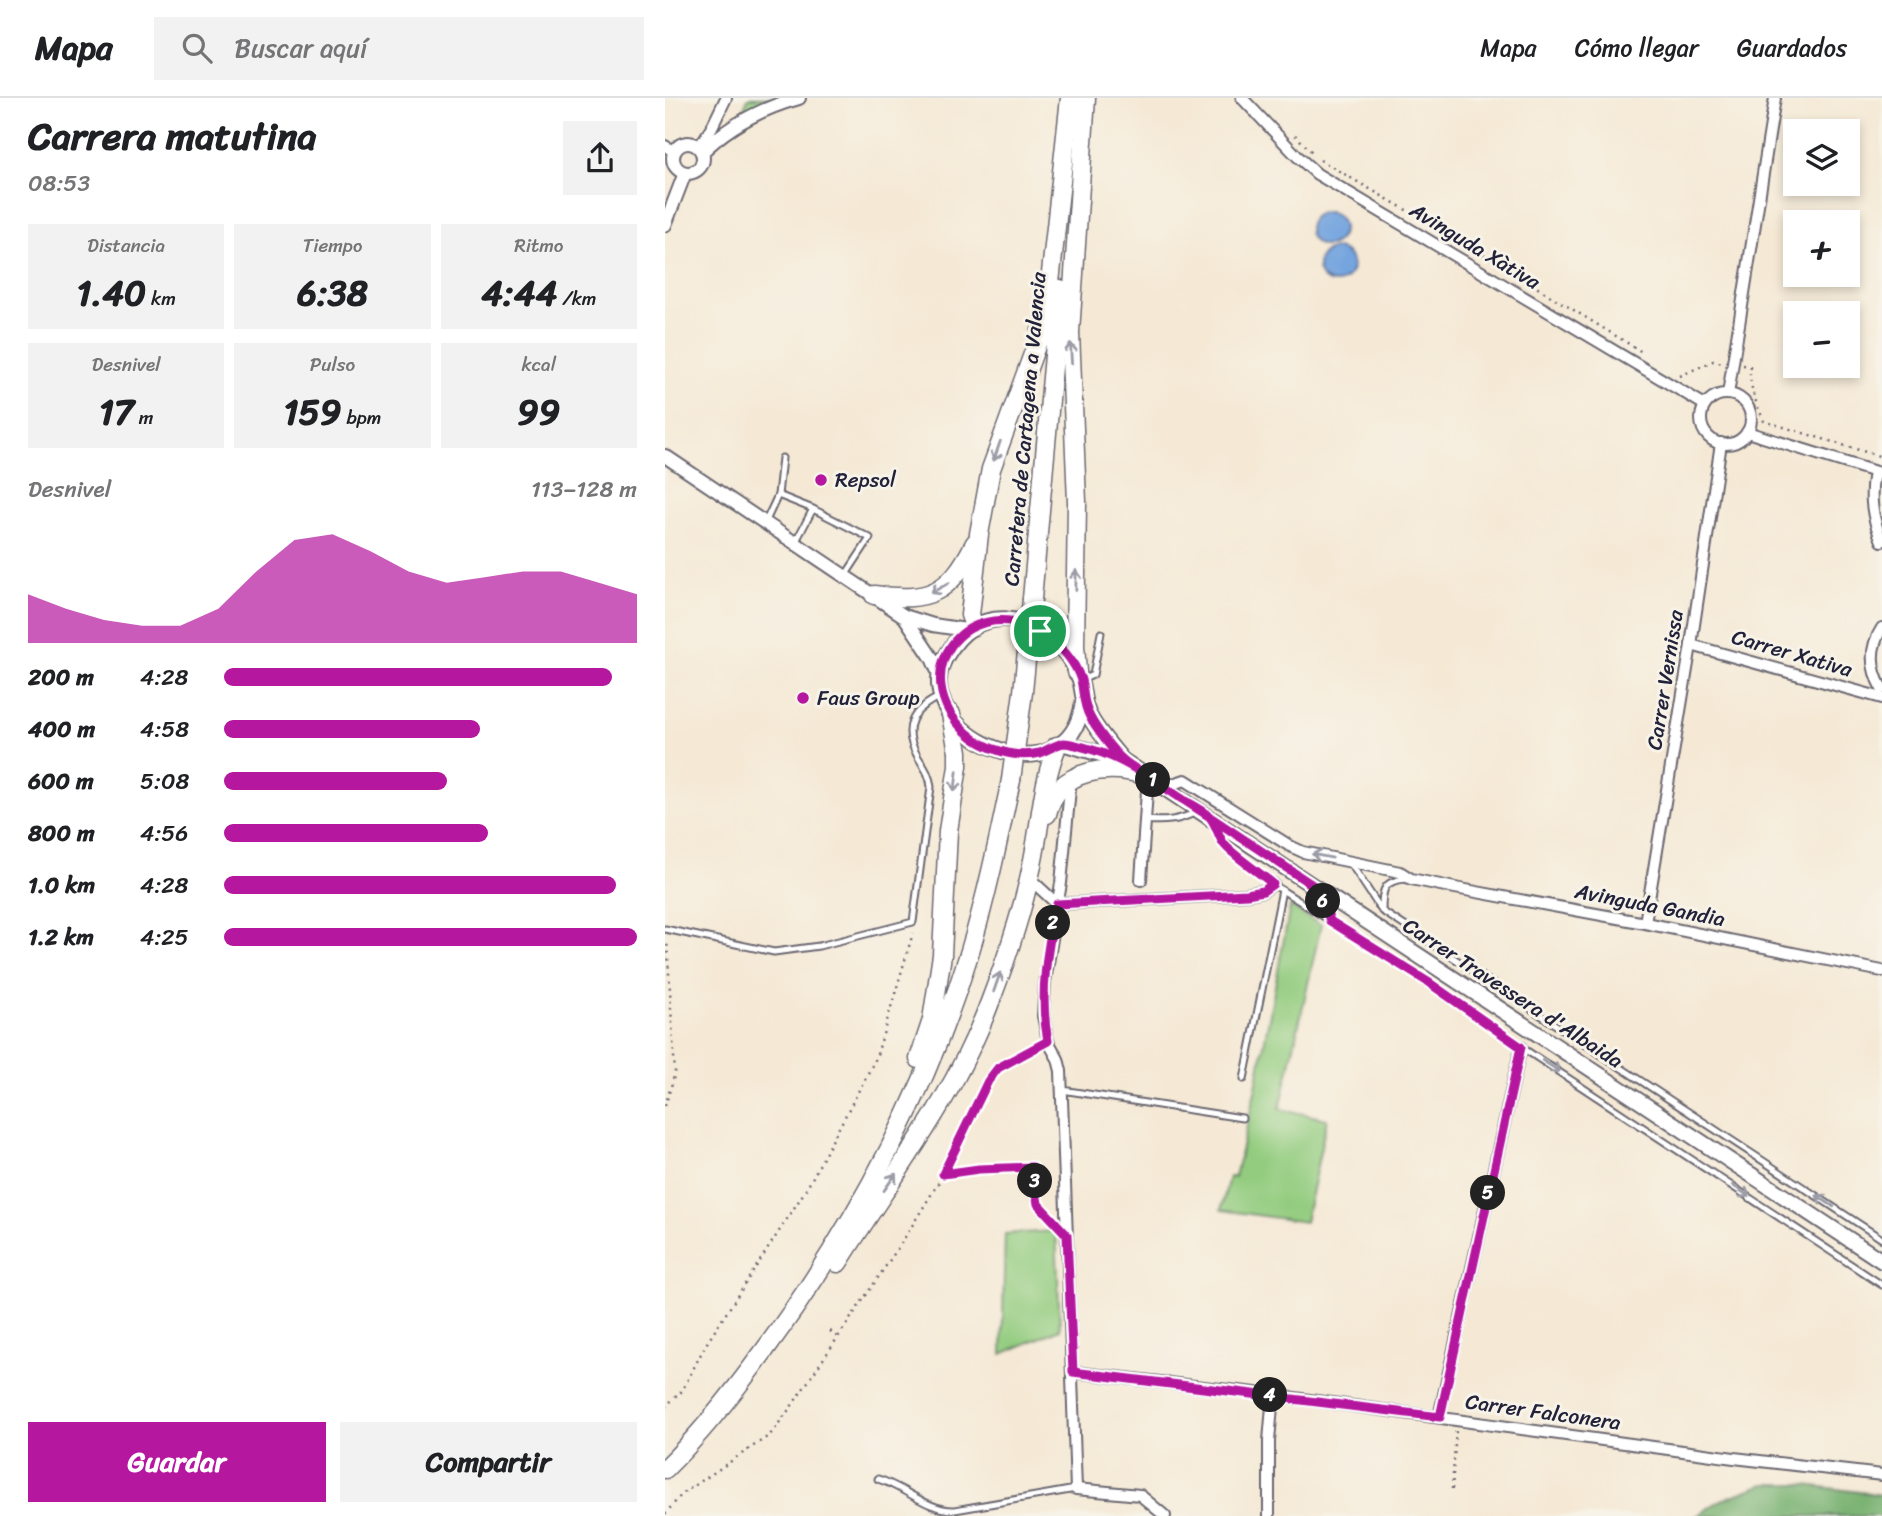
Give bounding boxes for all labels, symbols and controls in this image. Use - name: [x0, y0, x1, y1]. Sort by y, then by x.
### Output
- search box: [154, 17, 644, 80]
- text: Mapa: [35, 19, 112, 77]
- text: Buscar aquí: [234, 25, 367, 71]
- text: Mapa: [1480, 27, 1537, 69]
- text: Cómo llegar: [1575, 27, 1699, 69]
- text: Guardados: [1737, 27, 1847, 69]
- icon: search: [178, 29, 216, 67]
- text: Carrera matutina: [28, 103, 317, 170]
- map controls: [1783, 119, 1860, 378]
- button: layers: [1783, 119, 1860, 196]
- button: share: [563, 121, 637, 195]
- text: 08:53: [28, 163, 90, 204]
- street label: Avinguda Xàtiva: [1401, 191, 1548, 301]
- button: +: [1783, 210, 1860, 287]
- text: Distancia: [87, 229, 165, 262]
- text: Tiempo: [303, 229, 362, 262]
- text: Ritmo: [514, 229, 563, 262]
- text: 1.40: [77, 262, 146, 324]
- text: 6:38: [297, 262, 368, 324]
- text: 4:44: [481, 262, 557, 324]
- street label: Carretera de Cartagena a Valencia: [992, 270, 1058, 587]
- text: km: [146, 282, 176, 315]
- text: /km: [557, 282, 596, 315]
- button: −: [1783, 301, 1860, 378]
- one-way arrow: [1064, 341, 1077, 364]
- text: Desnivel: [92, 348, 161, 381]
- text: Pulso: [310, 348, 355, 381]
- text: kcal: [522, 348, 556, 381]
- text: 17: [99, 381, 134, 443]
- text: 159: [284, 381, 341, 443]
- text: 99: [517, 381, 560, 443]
- text: m: [134, 401, 153, 434]
- text: bpm: [341, 401, 381, 434]
- one-way arrow: [990, 439, 1002, 461]
- place label: Repsol: [835, 461, 897, 499]
- text: Desnivel: [28, 469, 111, 510]
- text: 113–128 m: [531, 469, 637, 510]
- marker: Repsol: [813, 472, 829, 488]
- one-way arrow: [1070, 569, 1083, 592]
- one-way arrow: [931, 581, 951, 595]
- pin: [1010, 601, 1070, 661]
- street label: Carrer Vernissa: [1635, 607, 1695, 753]
- icon: arrive: [1021, 612, 1059, 650]
- street label: Carrer Xativa: [1727, 618, 1857, 688]
- text: 200 m: [28, 657, 94, 698]
- text: 4:28: [140, 657, 188, 698]
- place label: Faus Group: [817, 679, 920, 717]
- marker: Faus Group: [795, 690, 811, 706]
- text: 400 m: [28, 709, 95, 750]
- text: 4:58: [140, 709, 189, 750]
- text: 600 m: [28, 761, 94, 802]
- text: 5:08: [140, 761, 189, 802]
- pin: 1: [1135, 762, 1170, 798]
- text: 1: [1148, 763, 1157, 796]
- one-way arrow: [949, 770, 962, 792]
- text: 800 m: [28, 813, 95, 854]
- text: 4:56: [140, 813, 188, 854]
- one-way arrow: [1311, 849, 1334, 862]
- text: 1.0 km: [28, 865, 95, 906]
- text: 4:28: [140, 865, 188, 906]
- street label: Avinguda Gandia: [1571, 872, 1729, 938]
- pin: 6: [1305, 884, 1341, 918]
- text: 6: [1317, 884, 1328, 917]
- pin: 2: [1035, 906, 1071, 940]
- text: 2: [1047, 906, 1058, 939]
- street label: Carrer Travessera d'Albaida: [1395, 907, 1631, 1079]
- text: 1.2 km: [28, 917, 94, 958]
- text: 4:25: [140, 917, 189, 958]
- one-way arrow: [992, 972, 1004, 994]
- one-way arrow: [1540, 1059, 1560, 1073]
- pin: 3: [1017, 1164, 1053, 1198]
- text: 3: [1029, 1164, 1040, 1197]
- one-way arrow: [883, 1173, 897, 1192]
- pin: 5: [1471, 1176, 1505, 1210]
- text: 5: [1482, 1176, 1493, 1209]
- one-way arrow: [1731, 1183, 1750, 1198]
- one-way arrow: [1816, 1194, 1835, 1209]
- pin: 4: [1253, 1378, 1287, 1412]
- text: 4: [1264, 1378, 1275, 1411]
- street label: Carrer Falconera: [1463, 1382, 1623, 1442]
- button: Guardar: [28, 1422, 326, 1502]
- button: Compartir: [340, 1422, 637, 1502]

